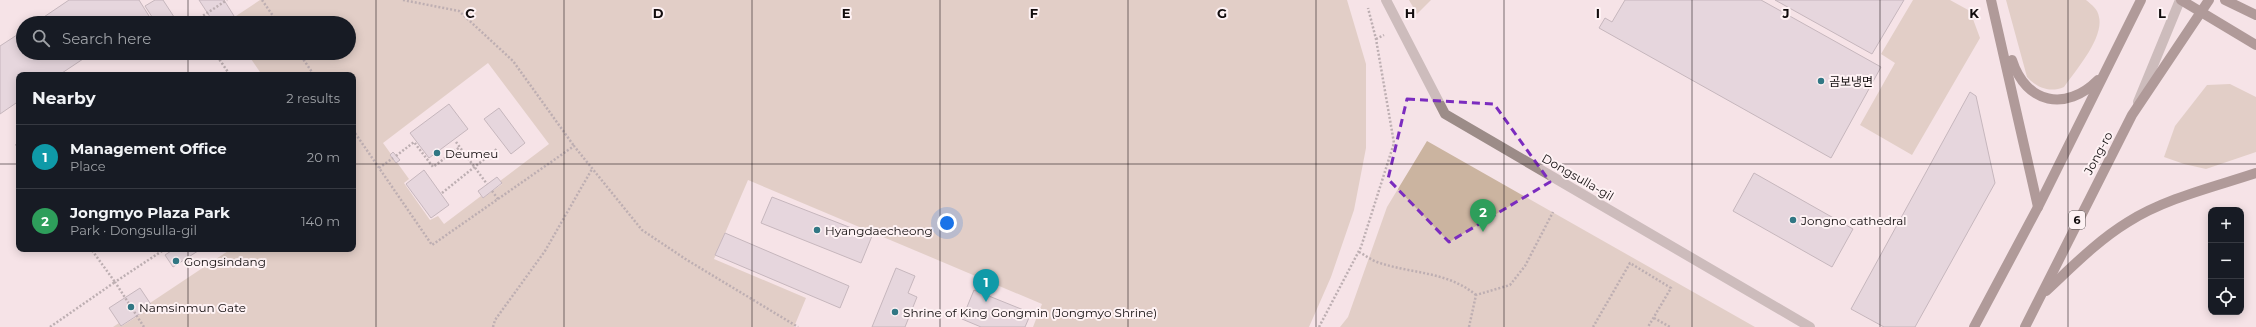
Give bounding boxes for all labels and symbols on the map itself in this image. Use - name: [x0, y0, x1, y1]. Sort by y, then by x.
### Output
- text: C: [465, 5, 475, 21]
- text: D: [653, 5, 664, 21]
- text: E: [842, 5, 851, 21]
- text: F: [1030, 5, 1038, 21]
- text: G: [1217, 5, 1227, 21]
- text: H: [1405, 5, 1415, 21]
- text: I: [1596, 5, 1600, 21]
- text: J: [1781, 5, 1790, 21]
- text: K: [1969, 5, 1979, 21]
- text: L: [2158, 5, 2166, 21]
- place label: 곰보냉면: [1829, 74, 1873, 89]
- marker: 곰보냉면: [1816, 76, 1826, 86]
- street label: Jong-ro: [2080, 129, 2116, 178]
- place label: Deumeu: [445, 146, 498, 161]
- marker: Deumeu: [432, 148, 442, 158]
- street label: Dongsulla-gil: [1539, 150, 1617, 204]
- pin: 2: [1470, 199, 1496, 232]
- road number: 6: [2069, 211, 2085, 229]
- your location: [937, 213, 957, 233]
- place label: Jongno cathedral: [1800, 213, 1907, 228]
- marker: Jongno cathedral: [1788, 215, 1798, 225]
- place label: Hyangdaecheong: [825, 223, 933, 238]
- marker: Hyangdaecheong: [812, 225, 822, 235]
- place label: Gongsindang: [184, 254, 266, 269]
- marker: Gongsindang: [171, 256, 181, 266]
- pin: 1: [973, 269, 999, 302]
- place label: Namsinmun Gate: [139, 300, 246, 315]
- marker: Namsinmun Gate: [126, 302, 136, 312]
- place label: Shrine of King Gongmin (Jongmyo Shrine): [903, 305, 1157, 320]
- marker: Shrine of King Gongmin (Jongmyo Shrine): [890, 307, 900, 317]

